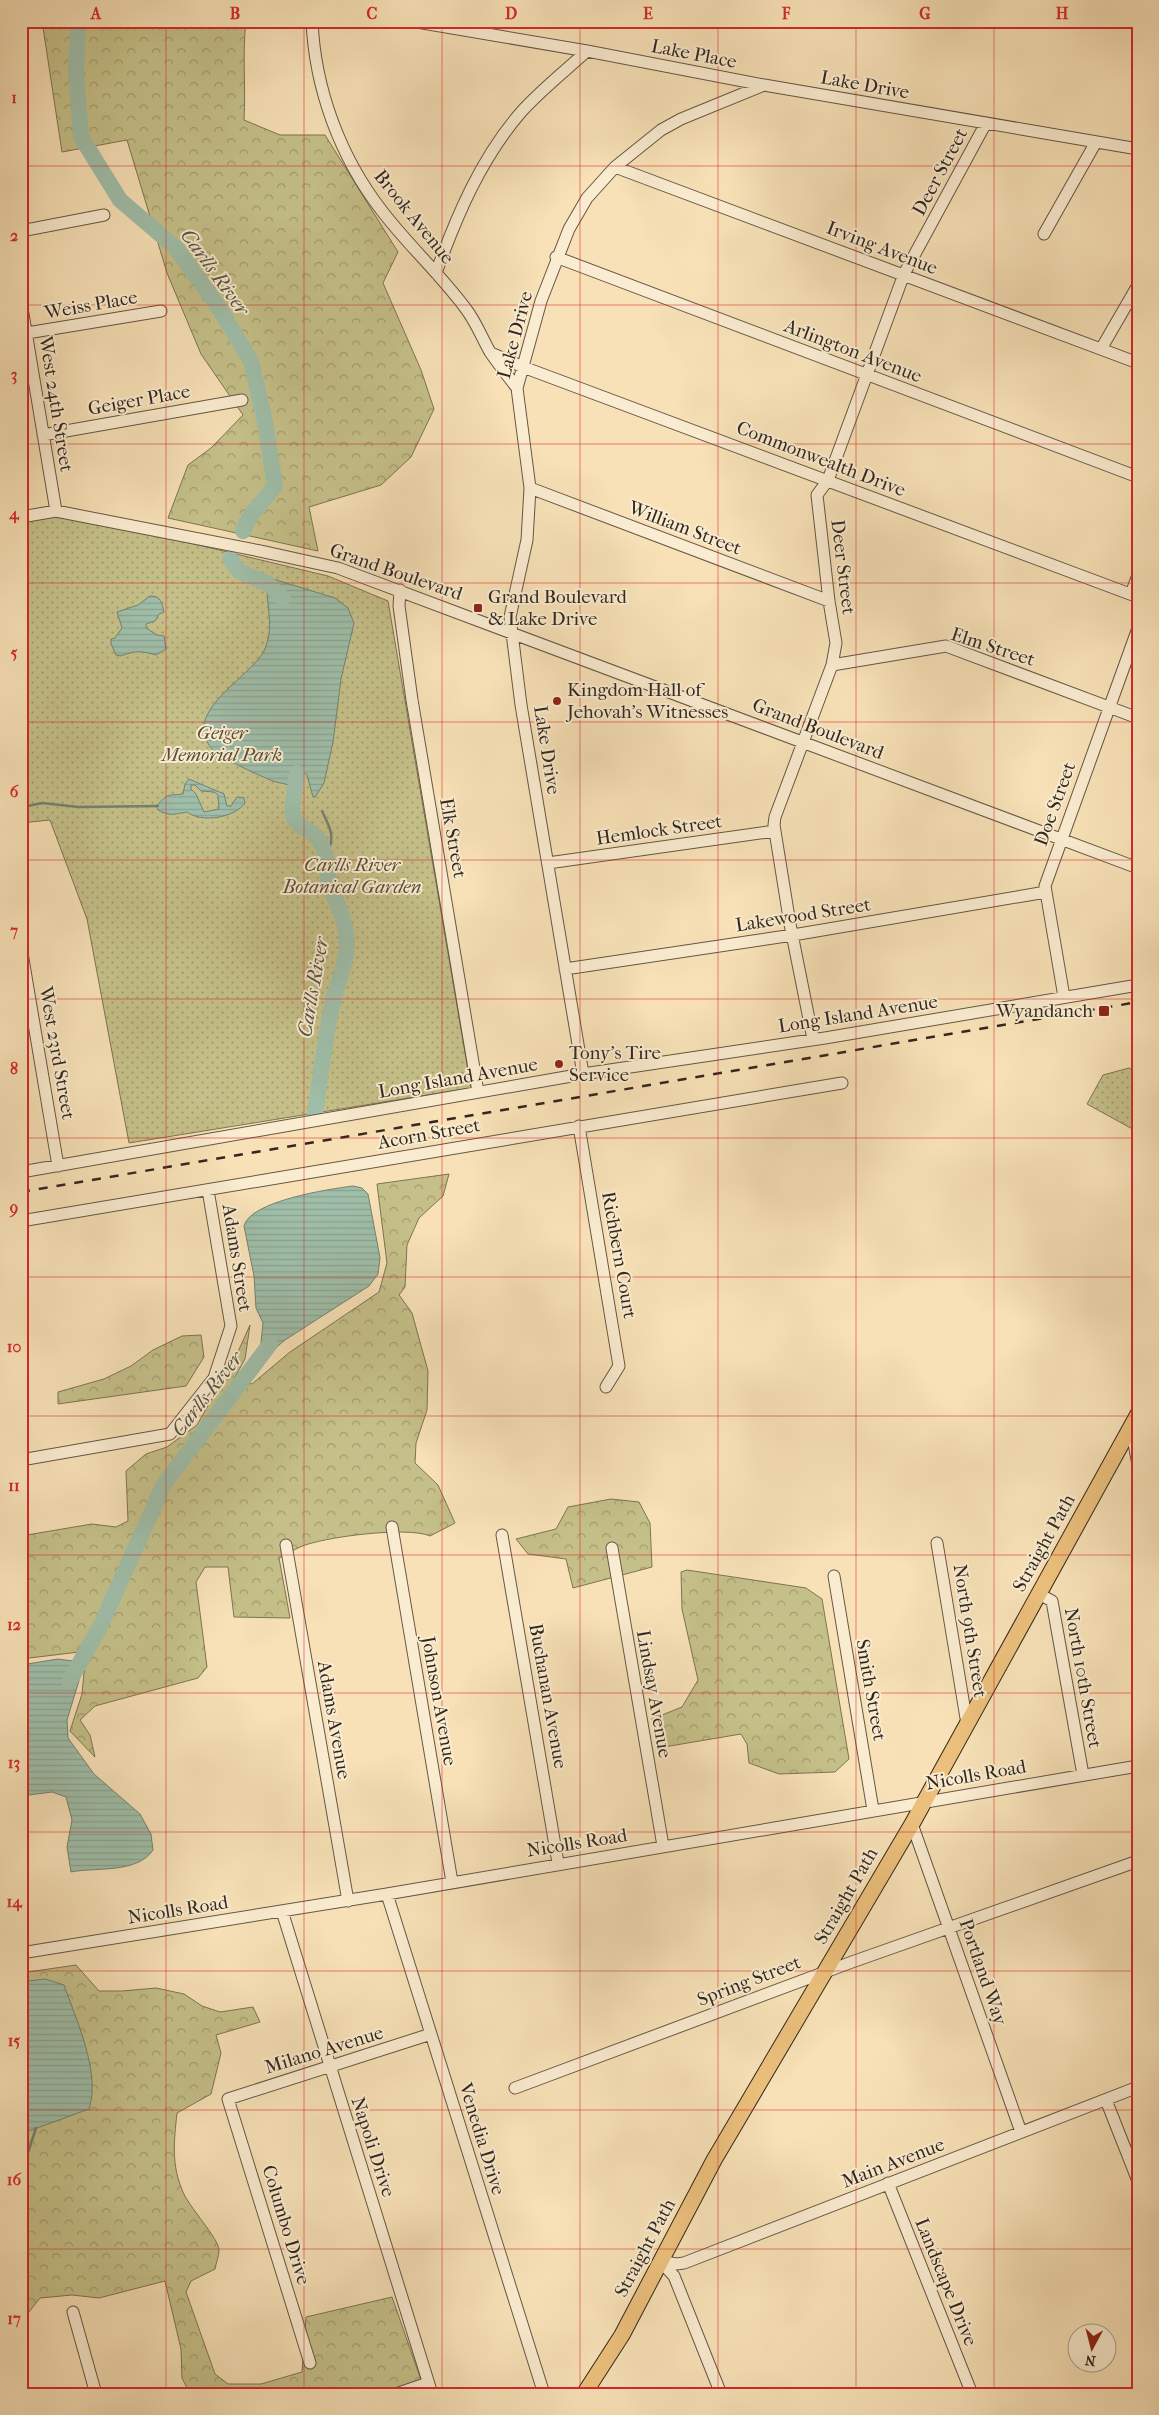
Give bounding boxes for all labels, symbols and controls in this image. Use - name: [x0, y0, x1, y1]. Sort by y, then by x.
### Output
- text: A: [90, 4, 102, 23]
- text: B: [230, 4, 240, 23]
- text: C: [367, 4, 378, 23]
- text: D: [505, 4, 517, 23]
- text: E: [643, 4, 653, 23]
- text: F: [781, 4, 791, 23]
- text: G: [919, 4, 931, 23]
- text: H: [1056, 4, 1069, 23]
- street label: Lake Place: [649, 35, 739, 73]
- street label: Lake Drive: [819, 66, 911, 104]
- text: 1: [11, 88, 17, 107]
- street label: Deer Street: [908, 124, 972, 219]
- street label: Brook Avenue: [369, 166, 459, 268]
- street label: Irving Avenue: [823, 217, 941, 279]
- water label: Carlls River: [176, 224, 255, 321]
- text: 2: [10, 226, 18, 245]
- street label: Weiss Place: [42, 286, 139, 324]
- street label: Lake Drive: [493, 289, 537, 381]
- street label: Arlington Avenue: [780, 314, 925, 387]
- street label: West 24th Street: [34, 333, 78, 474]
- text: 3: [11, 365, 17, 385]
- street label: Geiger Place: [86, 380, 192, 420]
- street label: Commonwealth Drive: [733, 417, 909, 501]
- street label: William Street: [625, 496, 745, 560]
- text: 4: [8, 504, 20, 524]
- street label: Deer Street: [826, 518, 860, 616]
- street label: Grand Boulevard: [327, 539, 466, 605]
- place label: Grand Boulevard & Lake Drive: [488, 586, 628, 630]
- marker: Grand Boulevard & Lake Drive: [472, 602, 484, 614]
- street label: Elm Street: [948, 623, 1038, 671]
- text: 5: [11, 643, 18, 662]
- place label: Kingdom Hall of Jehovah’s Witnesses: [565, 679, 728, 723]
- street label: Grand Boulevard: [749, 694, 887, 764]
- marker: Kingdom Hall of Jehovah’s Witnesses: [551, 695, 563, 707]
- street label: Lake Drive: [529, 704, 565, 796]
- park label: Geiger Memorial Park: [160, 722, 282, 766]
- street label: Doe Street: [1030, 759, 1080, 849]
- text: 6: [10, 782, 19, 801]
- street label: Elk Street: [435, 796, 471, 880]
- street label: Hemlock Street: [595, 810, 724, 850]
- park label: Carlls River Botanical Garden: [282, 854, 421, 898]
- street label: Lakewood Street: [734, 893, 872, 937]
- text: 7: [9, 921, 18, 940]
- water label: Carlls River: [293, 933, 333, 1039]
- street label: West 23rd Street: [34, 984, 80, 1121]
- street label: Long Island Avenue: [777, 991, 939, 1037]
- place label: Wyandanch: [995, 1000, 1093, 1022]
- marker: Wyandanch: [1097, 1004, 1111, 1018]
- place label: Tony’s Tire Service: [569, 1042, 661, 1086]
- street label: Long Island Avenue: [377, 1053, 539, 1103]
- marker: Tony’s Tire Service: [553, 1058, 565, 1070]
- text: 8: [10, 1059, 18, 1078]
- street label: Acorn Street: [375, 1114, 482, 1154]
- street label: Richbern Court: [597, 1190, 641, 1320]
- text: 9: [9, 1198, 18, 1218]
- street label: Adams Street: [217, 1202, 256, 1314]
- text: 10: [7, 1337, 21, 1356]
- water label: Carlls River: [167, 1346, 248, 1441]
- text: 11: [8, 1476, 20, 1495]
- street label: Straight Path: [1008, 1490, 1080, 1596]
- street label: North 9th Street: [949, 1563, 991, 1700]
- street label: North 10th Street: [1060, 1606, 1106, 1750]
- text: 12: [7, 1615, 21, 1634]
- street label: Buchanan Avenue: [524, 1622, 572, 1770]
- street label: Lindsay Avenue: [632, 1628, 676, 1760]
- street label: Johnson Avenue: [416, 1633, 461, 1767]
- street label: Smith Street: [851, 1637, 891, 1743]
- street label: Adams Avenue: [313, 1658, 355, 1781]
- text: 13: [8, 1753, 20, 1773]
- street label: Nicolls Road: [924, 1755, 1029, 1795]
- street label: Nicolls Road: [525, 1824, 629, 1862]
- street label: Straight Path: [809, 1843, 883, 1948]
- street label: Nicolls Road: [126, 1891, 230, 1929]
- text: 14: [6, 1892, 23, 1912]
- street label: Portland Way: [955, 1916, 1012, 2029]
- street label: Spring Street: [694, 1951, 804, 2011]
- street label: Milano Avenue: [262, 2021, 386, 2079]
- text: 15: [8, 2031, 20, 2050]
- street label: Venedia Drive: [454, 2079, 510, 2198]
- street label: Napoli Drive: [346, 2094, 400, 2200]
- street label: Main Avenue: [839, 2133, 947, 2193]
- street label: Columbo Drive: [257, 2163, 315, 2287]
- text: 16: [7, 2170, 21, 2189]
- street label: Straight Path: [610, 2195, 680, 2301]
- street label: Landscape Drive: [910, 2215, 982, 2349]
- text: 17: [7, 2309, 21, 2328]
- north arrow: [1066, 2322, 1116, 2372]
- text: N: [1084, 2351, 1097, 2369]

